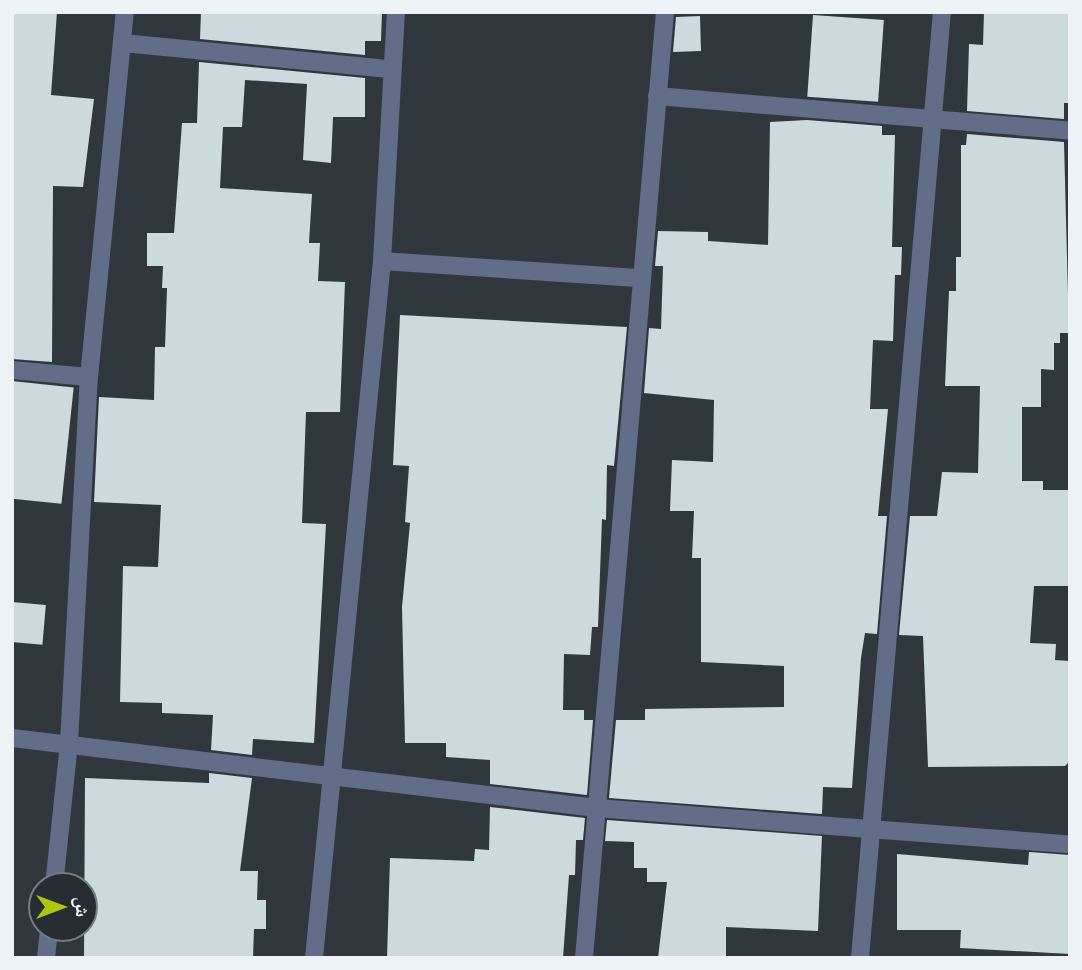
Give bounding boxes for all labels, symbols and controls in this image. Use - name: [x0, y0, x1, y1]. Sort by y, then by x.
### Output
- north arrow: [28, 872, 98, 942]
- text: ش: [70, 897, 95, 917]

